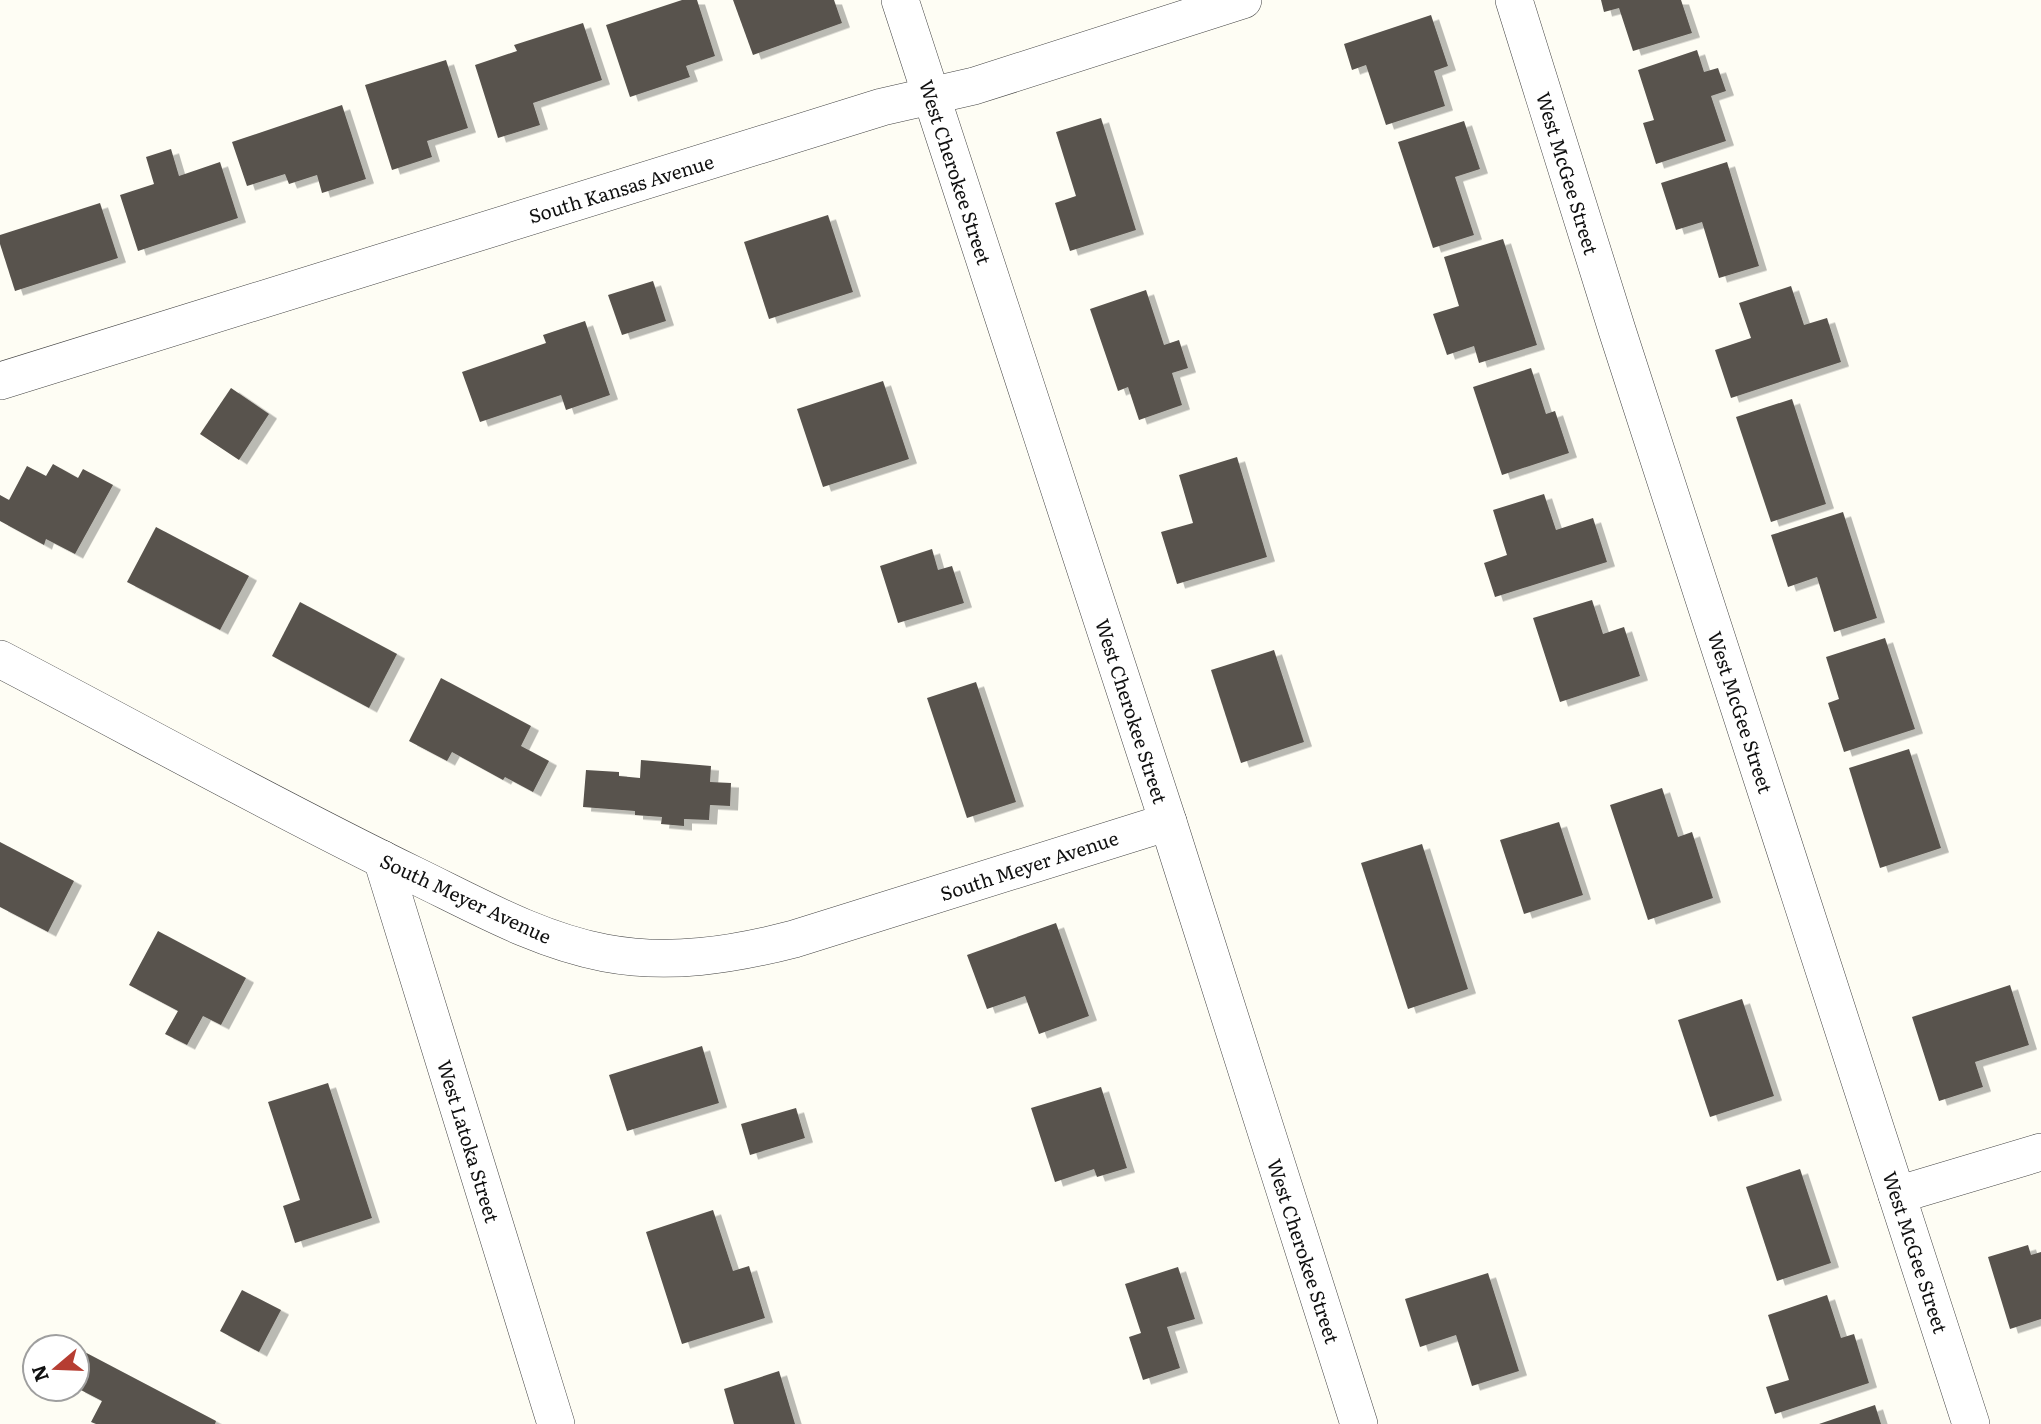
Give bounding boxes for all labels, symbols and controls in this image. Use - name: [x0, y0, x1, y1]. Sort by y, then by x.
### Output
- street label: West Cherokee Street: [913, 76, 999, 268]
- street label: West McGee Street: [1530, 88, 1606, 258]
- street label: South Kansas Avenue: [525, 146, 717, 229]
- street label: West Cherokee Street: [1089, 615, 1175, 807]
- street label: West McGee Street: [1702, 627, 1780, 797]
- street label: South Meyer Avenue: [936, 823, 1122, 907]
- street label: South Meyer Avenue: [376, 846, 556, 950]
- street label: West Latoka Street: [431, 1056, 507, 1226]
- street label: West Cherokee Street: [1261, 1155, 1347, 1347]
- street label: West McGee Street: [1877, 1167, 1955, 1337]
- north arrow: [21, 1333, 91, 1403]
- text: N: [23, 1362, 55, 1386]

